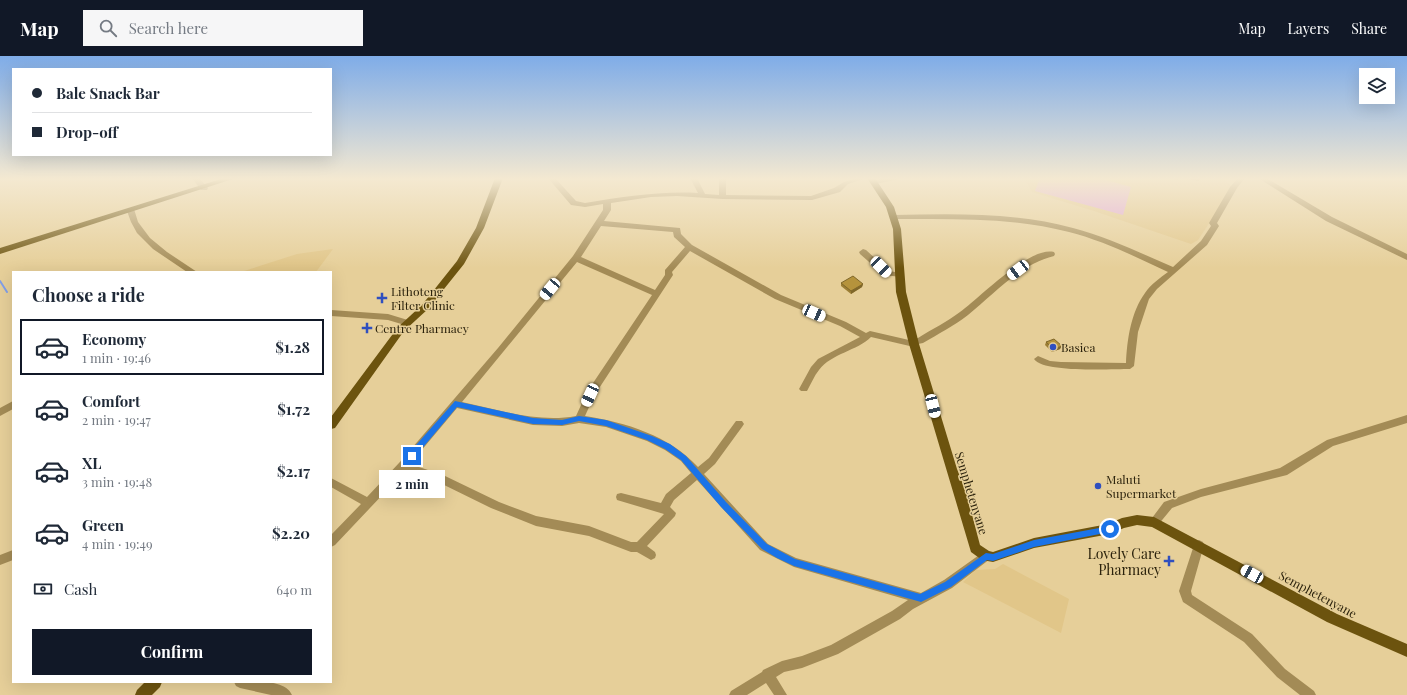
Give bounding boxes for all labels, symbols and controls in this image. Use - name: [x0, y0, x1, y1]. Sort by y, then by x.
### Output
- search box: [83, 10, 363, 46]
- text: Map: [20, 15, 59, 41]
- icon: search: [97, 17, 119, 39]
- text: Search here: [129, 18, 208, 38]
- text: Map: [1238, 19, 1266, 38]
- text: Layers: [1288, 19, 1329, 38]
- text: Share: [1351, 19, 1387, 38]
- map controls: [1359, 68, 1395, 104]
- button: layers: [1359, 68, 1395, 104]
- text: Bale Snack Bar: [56, 83, 160, 103]
- text: Drop-off: [56, 122, 118, 142]
- car: [868, 254, 894, 280]
- car: [1005, 258, 1031, 282]
- car: [538, 276, 562, 302]
- text: Choose a ride: [32, 283, 145, 307]
- place label: Lithoteng Filter Clinic: [391, 283, 455, 313]
- marker: Lithoteng Filter Clinic: [376, 292, 388, 304]
- car: [801, 303, 827, 323]
- place label: Centre Pharmacy: [375, 320, 469, 336]
- marker: Centre Pharmacy: [362, 323, 372, 333]
- icon: car: [34, 329, 70, 365]
- text: Economy: [82, 329, 146, 349]
- text: $1.28: [275, 337, 310, 357]
- place label: Basiea: [1061, 339, 1095, 355]
- marker: Basiea: [1048, 342, 1058, 352]
- text: 1 min · 19:46: [82, 349, 151, 366]
- car: [579, 382, 601, 408]
- icon: car: [34, 391, 70, 427]
- text: Comfort: [82, 391, 140, 411]
- car: [924, 393, 942, 419]
- text: $1.72: [277, 399, 310, 419]
- text: 2 min · 19:47: [82, 411, 151, 428]
- route end: [403, 447, 421, 465]
- street label: Semphetenyane: [952, 450, 992, 536]
- icon: car: [34, 453, 70, 489]
- text: XL: [82, 453, 102, 473]
- text: $2.17: [277, 461, 310, 481]
- callout: 2 min: [379, 470, 445, 498]
- place label: Maluti Supermarket: [1106, 471, 1177, 501]
- text: 3 min · 19:48: [82, 473, 152, 490]
- text: 2 min: [395, 475, 429, 492]
- marker: Maluti Supermarket: [1093, 481, 1103, 491]
- icon: car: [34, 515, 70, 551]
- text: Green: [82, 515, 124, 535]
- route start: [1101, 520, 1119, 538]
- text: $2.20: [272, 523, 310, 543]
- text: 4 min · 19:49: [82, 535, 153, 552]
- place label: Lovely Care Pharmacy: [1088, 544, 1161, 579]
- marker: Lovely Care Pharmacy: [1164, 556, 1174, 566]
- car: [1239, 563, 1265, 585]
- street label: Semphetenyane: [1276, 567, 1360, 621]
- icon: cash: [32, 578, 54, 600]
- text: Cash: [64, 579, 97, 599]
- text: 640 m: [276, 581, 312, 598]
- button: Confirm: [32, 629, 312, 675]

